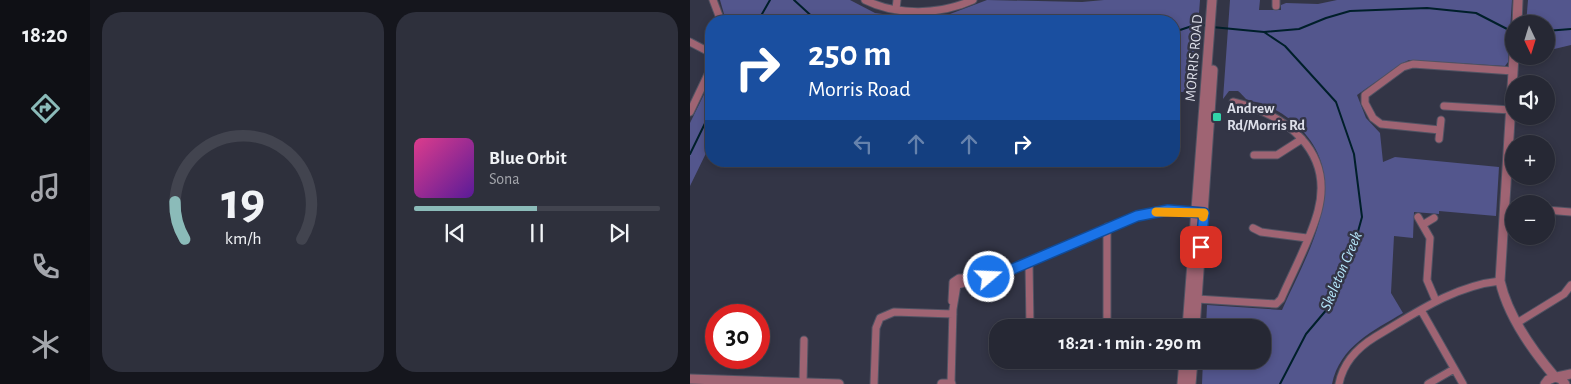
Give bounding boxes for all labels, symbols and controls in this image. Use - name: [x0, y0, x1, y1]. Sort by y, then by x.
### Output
- street label: MORRIS ROAD: [1183, 13, 1205, 102]
- north arrow: [1505, 15, 1555, 65]
- map controls: [1505, 15, 1555, 245]
- text: 18:20: [22, 24, 68, 46]
- icon: right: [725, 35, 790, 100]
- text: 250 m: [808, 37, 891, 72]
- button: sound: [1505, 75, 1555, 125]
- text: Morris Road: [808, 78, 911, 100]
- icon: directions: [28, 91, 63, 126]
- place label: Andrew Rd/Morris Rd: [1227, 101, 1305, 133]
- marker: Andrew Rd/Morris Rd: [1211, 111, 1223, 123]
- icon: left: [849, 130, 877, 158]
- icon: ahead: [902, 130, 930, 158]
- icon: ahead: [955, 130, 983, 158]
- icon: right: [1008, 130, 1036, 158]
- button: +: [1505, 135, 1555, 185]
- text: Blue Orbit: [489, 149, 567, 168]
- icon: music: [28, 170, 63, 205]
- text: Sona: [489, 171, 520, 187]
- text: 19: [221, 176, 265, 228]
- button: −: [1505, 195, 1555, 245]
- icon: previous: [441, 219, 469, 247]
- icon: pause: [523, 219, 551, 247]
- icon: next: [605, 219, 633, 247]
- pin: [1180, 226, 1222, 268]
- water label: Skeleton Creek: [1317, 229, 1365, 313]
- text: km/h: [225, 230, 261, 248]
- icon: arrive: [1187, 233, 1215, 261]
- icon: phone: [28, 249, 63, 284]
- position arrow: [962, 250, 1014, 302]
- speed limit sign: 30: [705, 304, 770, 369]
- icon: climate: [28, 327, 63, 362]
- text: 18:21 · 1 min · 290 m: [1059, 334, 1201, 353]

